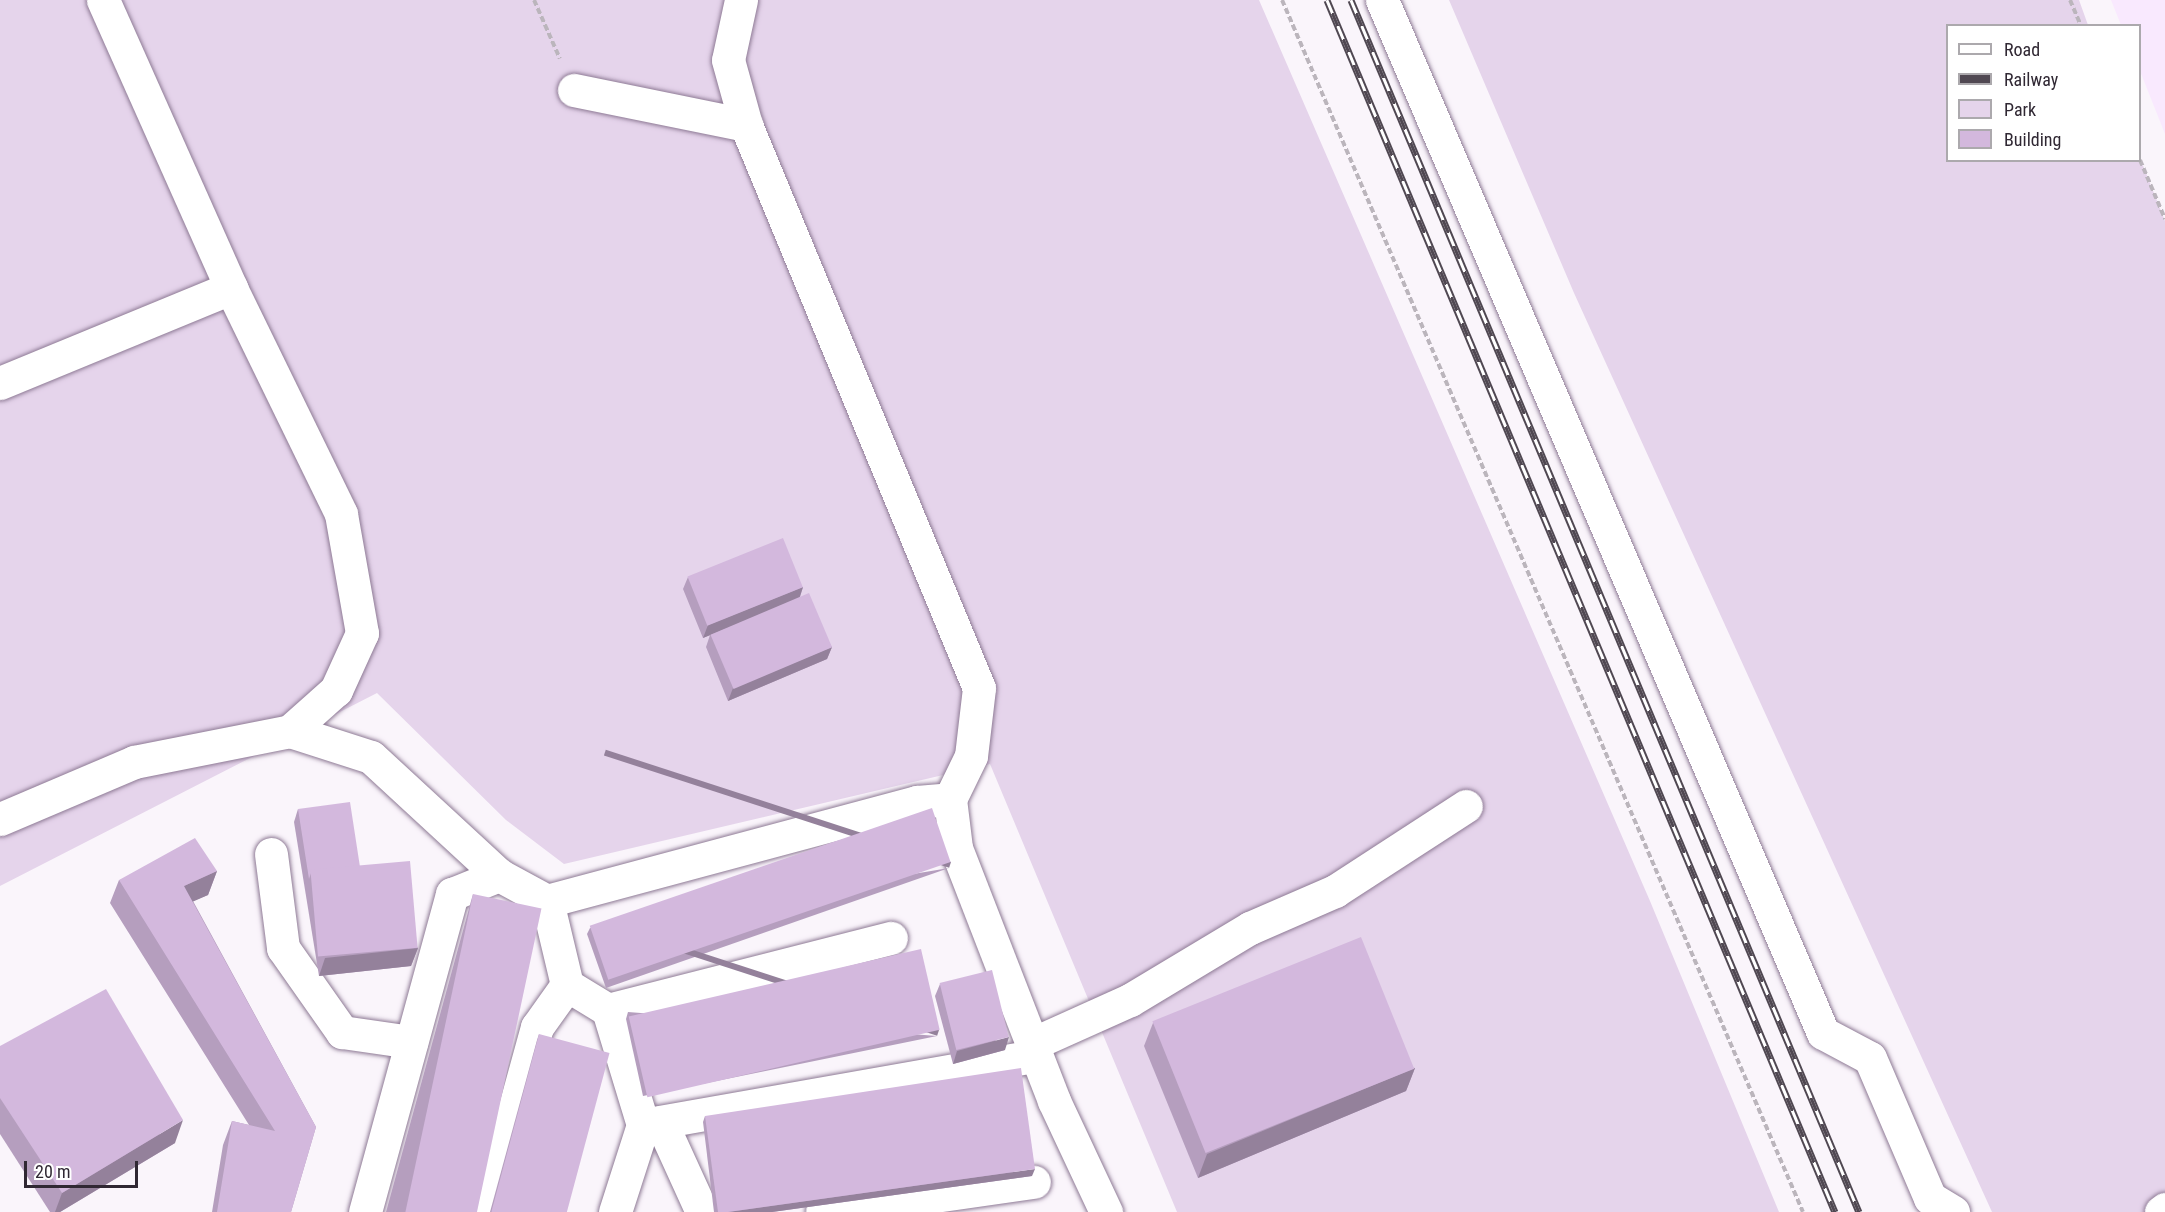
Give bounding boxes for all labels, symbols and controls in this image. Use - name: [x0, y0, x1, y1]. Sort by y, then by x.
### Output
- legend: [1946, 24, 2141, 162]
- text: Road: [2004, 39, 2040, 60]
- text: Railway: [2004, 69, 2058, 90]
- text: Park: [2004, 99, 2036, 120]
- text: Building: [2004, 129, 2061, 150]
- scale bar: [27, 1149, 141, 1187]
- text: 20 m: [35, 1161, 70, 1182]

